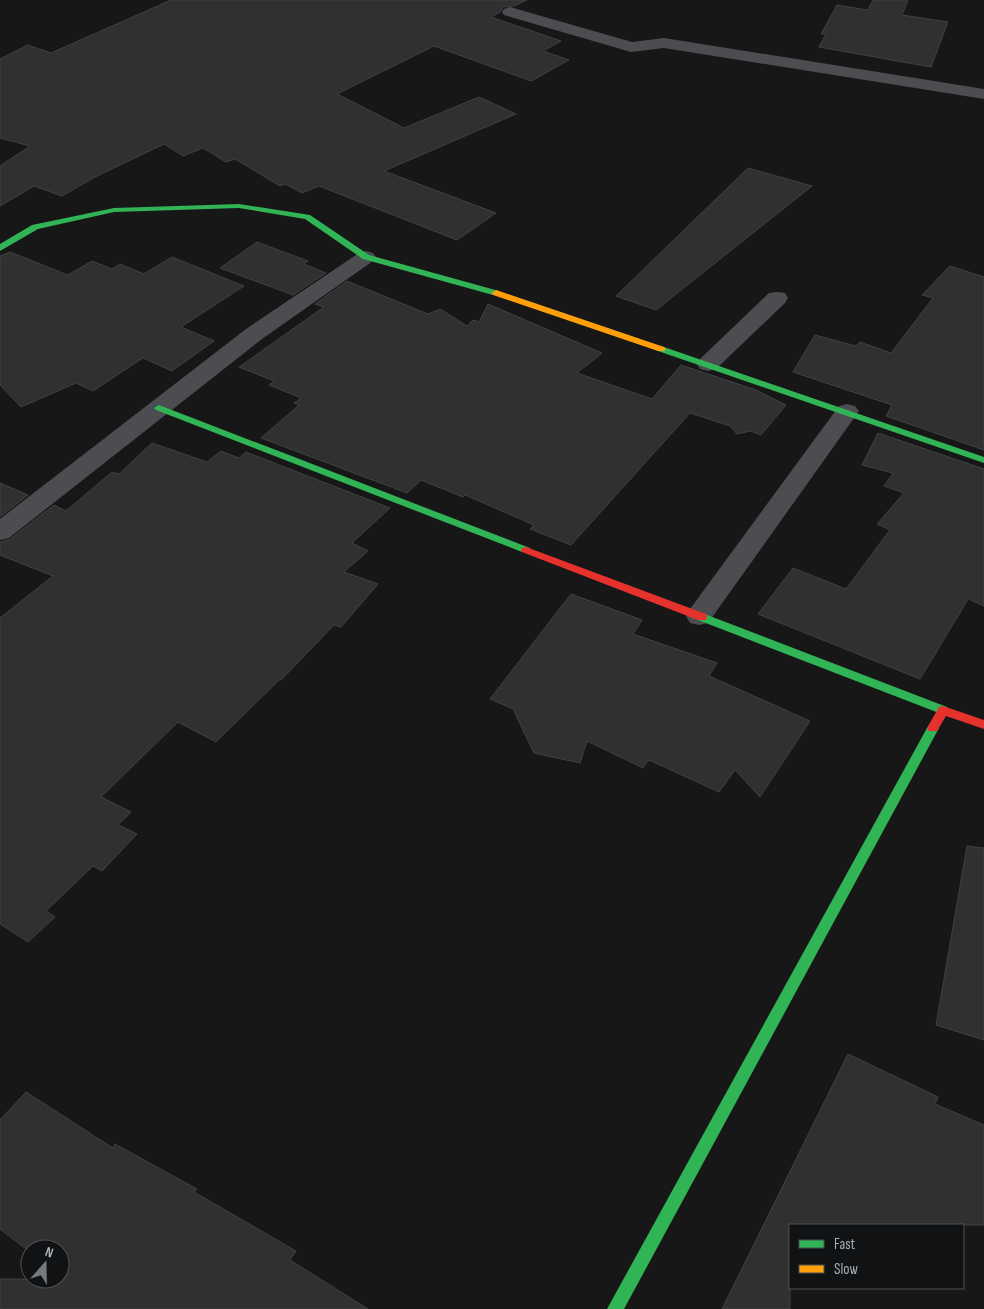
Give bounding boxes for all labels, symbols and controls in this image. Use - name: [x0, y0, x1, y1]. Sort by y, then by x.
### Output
- legend: [789, 1224, 964, 1289]
- text: Fast: [834, 1235, 856, 1254]
- north arrow: [20, 1239, 70, 1289]
- text: N: [43, 1243, 56, 1262]
- text: Slow: [834, 1260, 858, 1279]

